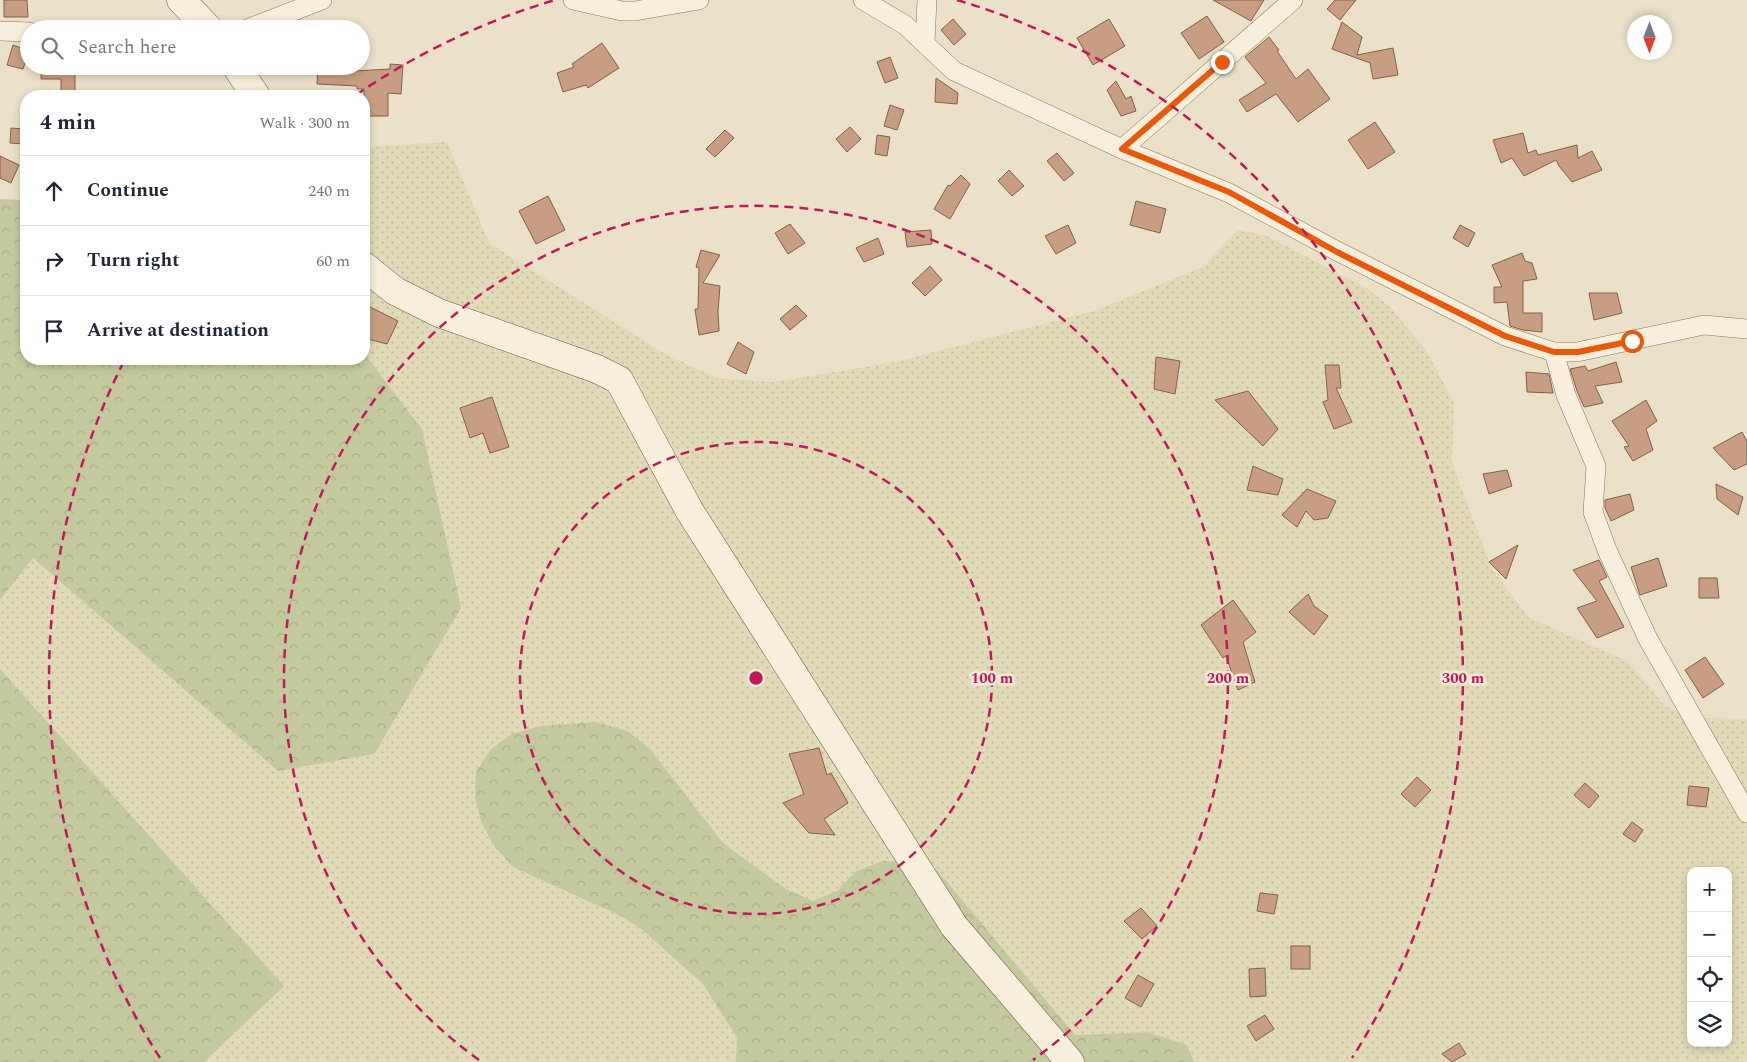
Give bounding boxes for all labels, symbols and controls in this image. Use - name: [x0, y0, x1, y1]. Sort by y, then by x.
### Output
- north arrow: [1627, 15, 1672, 60]
- search box: [20, 20, 370, 75]
- text: Search here: [78, 33, 177, 62]
- icon: search: [38, 34, 66, 62]
- route end: [1211, 51, 1234, 74]
- text: 4 min: [40, 107, 96, 139]
- text: Walk · 300 m: [259, 111, 350, 135]
- text: Continue: [87, 176, 169, 205]
- icon: ahead: [40, 177, 68, 205]
- text: 240 m: [308, 179, 350, 203]
- text: Turn right: [87, 246, 180, 275]
- icon: right: [40, 247, 68, 275]
- text: 60 m: [316, 249, 350, 273]
- text: Arrive at destination: [87, 316, 269, 345]
- icon: arrive: [40, 317, 68, 345]
- route start: [1621, 330, 1644, 353]
- text: 100 m: [971, 667, 1014, 690]
- text: 200 m: [1207, 667, 1250, 690]
- text: 300 m: [1442, 667, 1485, 690]
- centre of rings: [747, 669, 765, 687]
- map controls: [1687, 867, 1732, 1047]
- button: +: [1687, 867, 1732, 912]
- button: −: [1687, 912, 1732, 957]
- button: locate: [1687, 957, 1732, 1002]
- button: layers: [1687, 1002, 1732, 1047]

